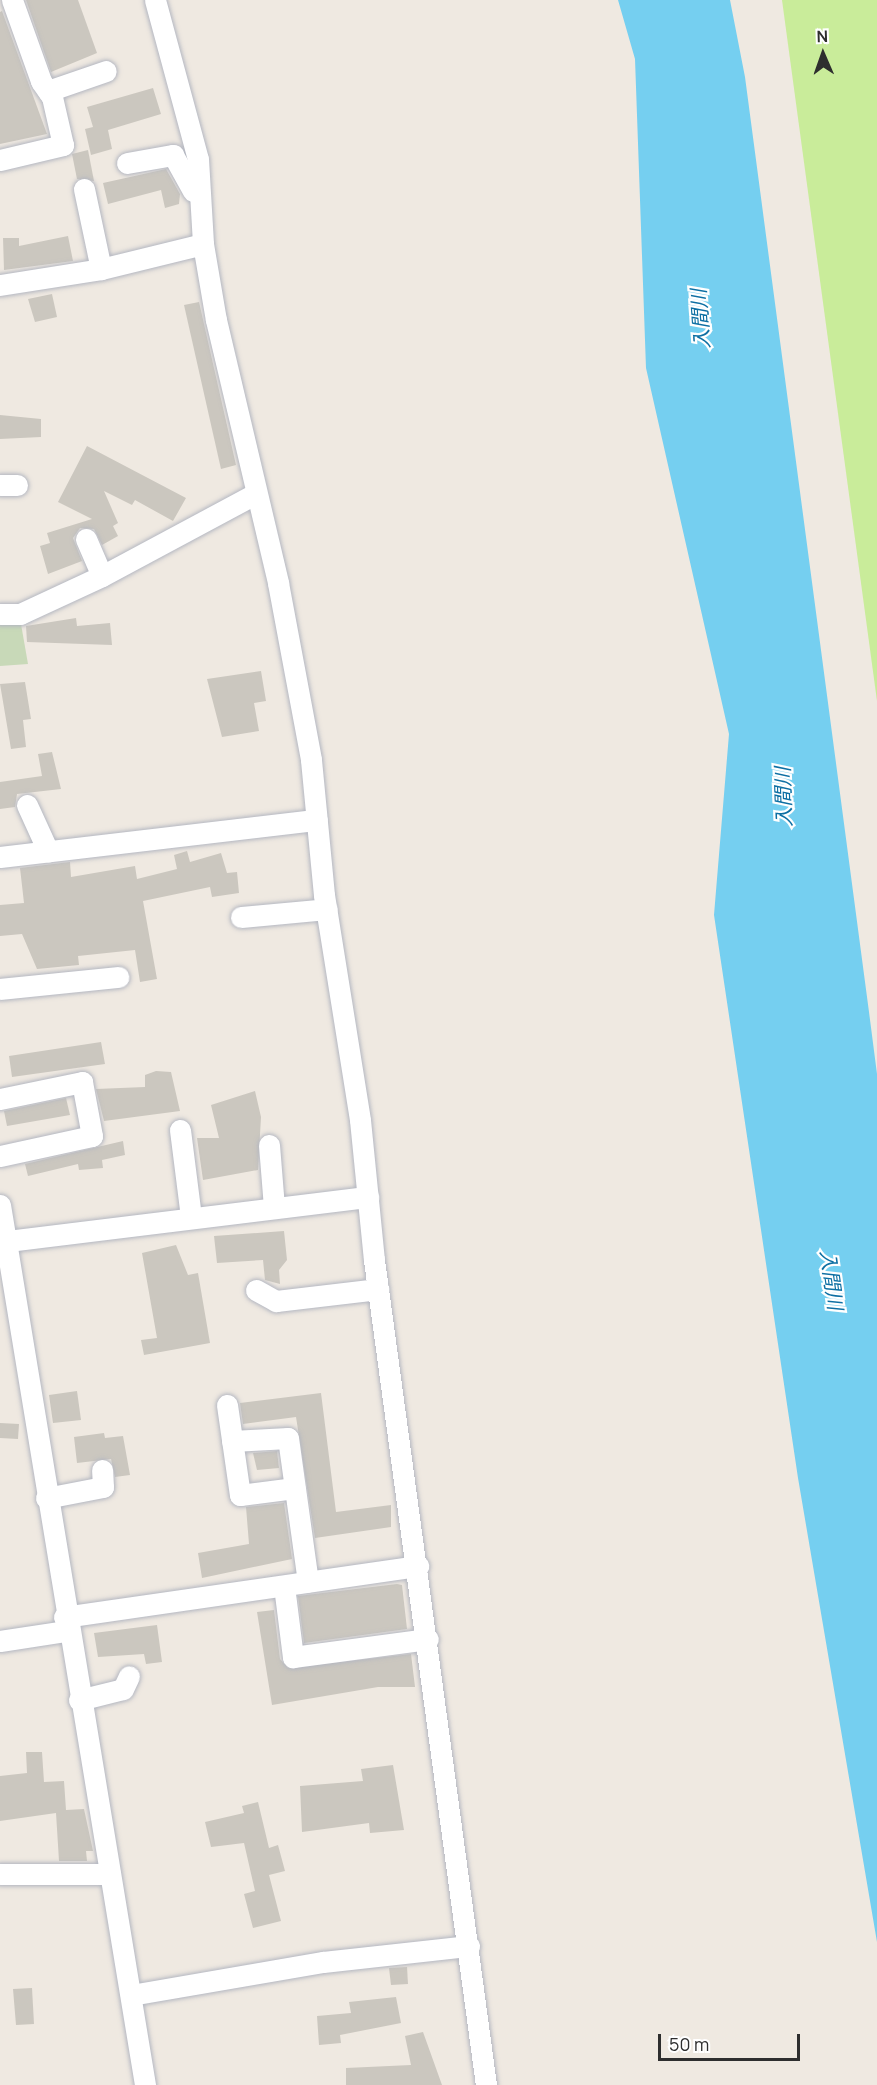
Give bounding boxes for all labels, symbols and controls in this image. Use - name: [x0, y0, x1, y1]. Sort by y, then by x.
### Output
- north arrow: [793, 24, 853, 84]
- text: N: [816, 25, 829, 47]
- water label: 入間川: [686, 288, 714, 350]
- water label: 入間川: [770, 767, 796, 827]
- water label: 入間川: [816, 1249, 848, 1311]
- scale bar: [661, 2022, 804, 2060]
- text: 50 m: [669, 2032, 709, 2056]

